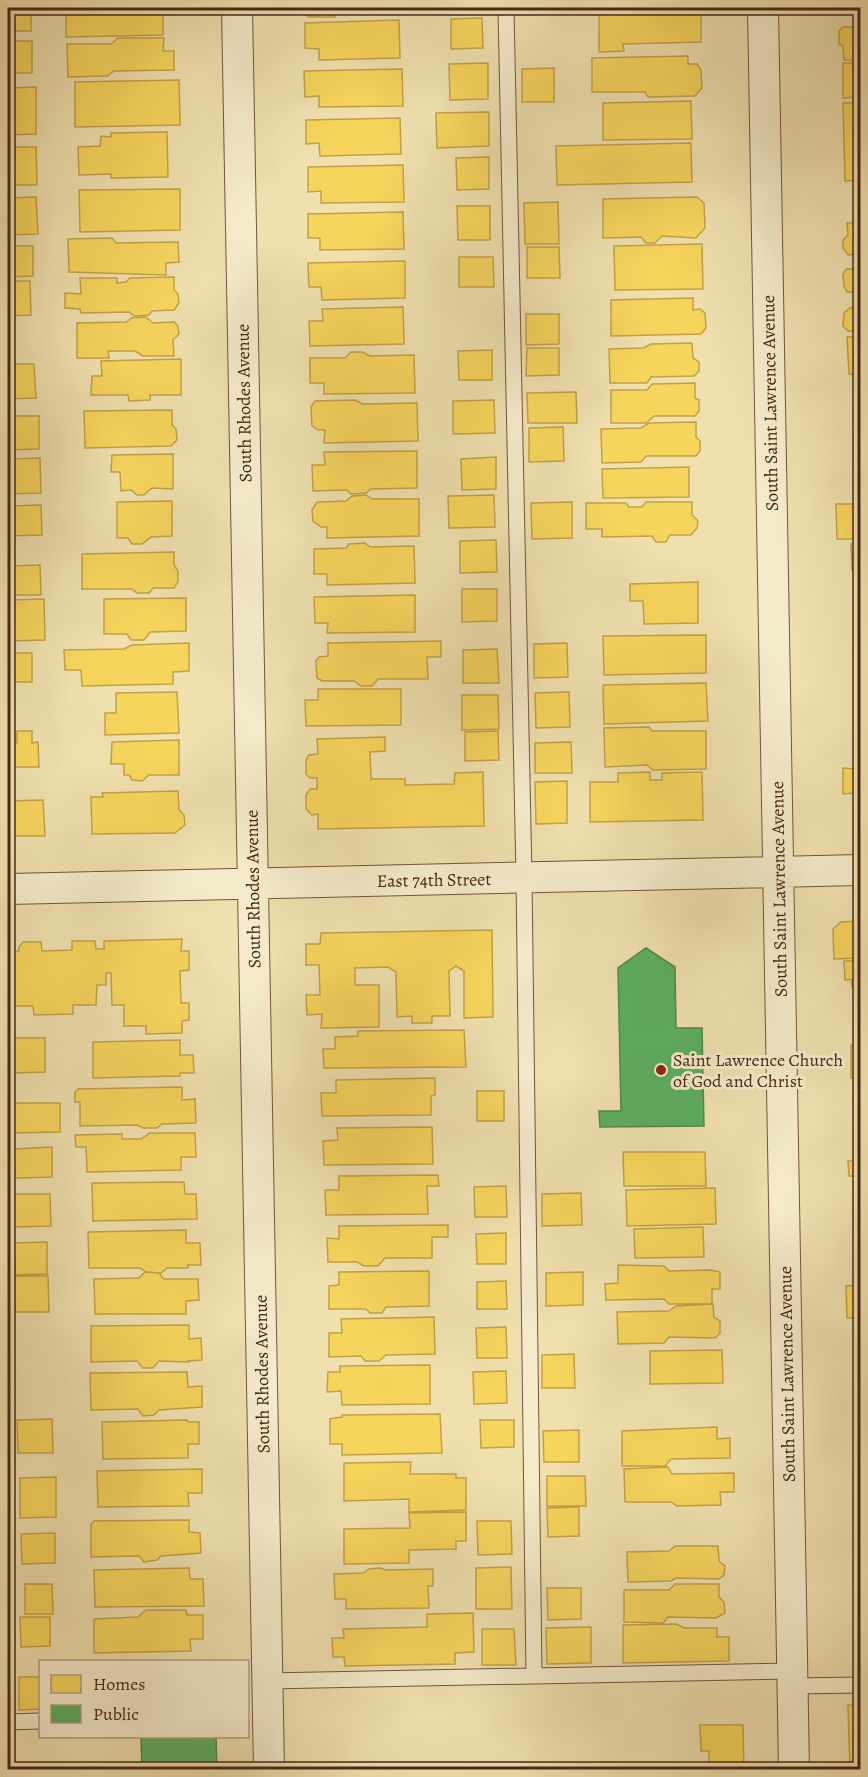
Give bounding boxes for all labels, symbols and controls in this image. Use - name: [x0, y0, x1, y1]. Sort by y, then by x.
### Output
- street label: South Saint Lawrence Avenue: [756, 295, 784, 511]
- street label: South Rhodes Avenue: [231, 324, 257, 482]
- street label: South Saint Lawrence Avenue: [765, 781, 793, 997]
- street label: South Rhodes Avenue: [240, 810, 266, 968]
- street label: East 74th Street: [377, 867, 492, 893]
- place label: Saint Lawrence Church of God and Christ: [673, 1048, 843, 1093]
- marker: Saint Lawrence Church of God and Christ: [654, 1063, 668, 1077]
- street label: South Saint Lawrence Avenue: [773, 1266, 801, 1482]
- street label: South Rhodes Avenue: [249, 1295, 275, 1453]
- legend: [39, 1660, 249, 1738]
- text: Homes: [93, 1672, 145, 1696]
- text: Public: [93, 1702, 139, 1726]

